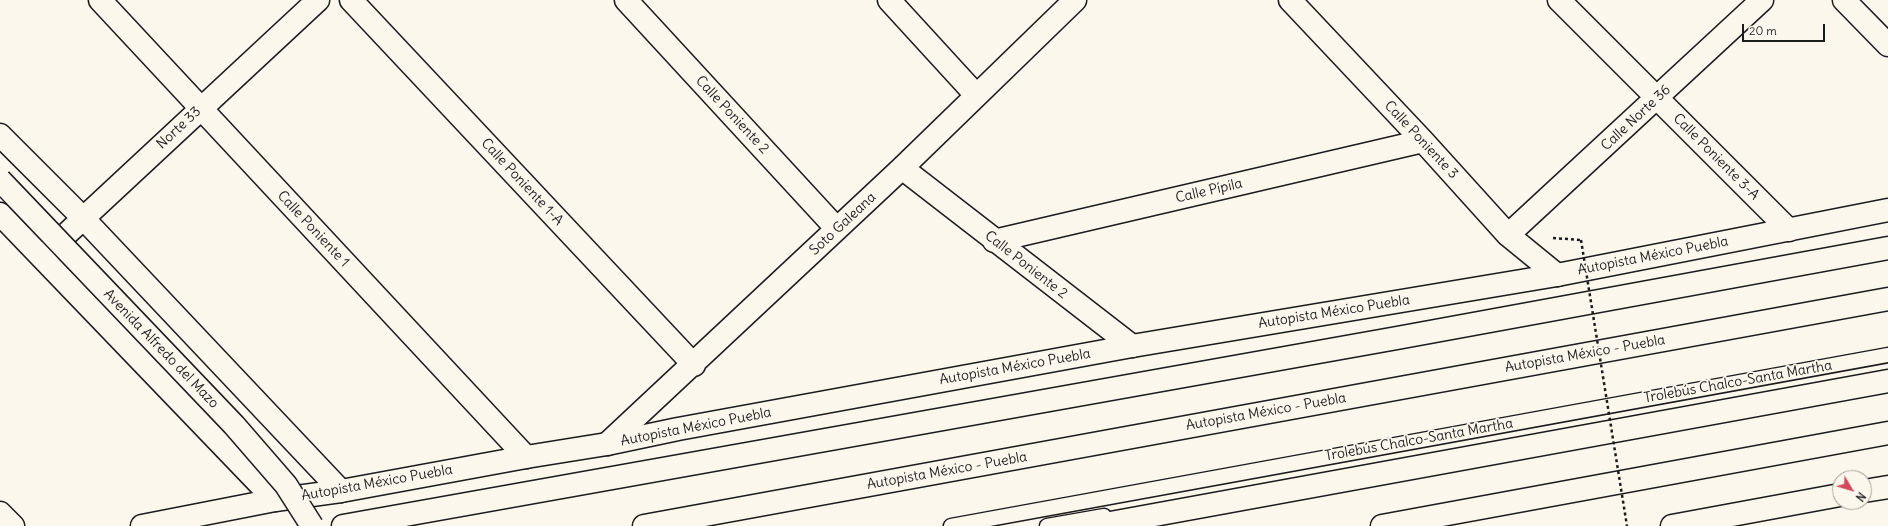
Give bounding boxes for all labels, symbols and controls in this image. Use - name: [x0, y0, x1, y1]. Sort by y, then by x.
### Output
- scale bar: [1744, 16, 1827, 42]
- text: 20 m: [1749, 23, 1777, 38]
- street label: Calle Poniente 2: [692, 73, 772, 157]
- street label: Calle Norte 36: [1598, 82, 1674, 154]
- street label: Calle Poniente 3: [1381, 98, 1461, 182]
- street label: Norte 33: [153, 103, 205, 153]
- street label: Calle Poniente 3-A: [1669, 110, 1763, 204]
- street label: Calle Poniente 1-A: [477, 135, 567, 229]
- street label: Calle Pípila: [1174, 175, 1244, 207]
- street label: Calle Poniente 1: [273, 187, 353, 271]
- street label: Soto Galeana: [806, 189, 880, 259]
- street label: Calle Poniente 2: [981, 228, 1071, 302]
- street label: Autopista México Puebla: [1576, 233, 1730, 279]
- street label: Avenida Alfredo del Mazo: [100, 286, 222, 412]
- street label: Autopista México Puebla: [1257, 292, 1411, 332]
- street label: Autopista México - Puebla: [1503, 332, 1667, 376]
- street label: Autopista México Puebla: [938, 345, 1092, 389]
- street label: Trolebús Chalco-Santa Martha: [1643, 357, 1833, 407]
- street label: Autopista México - Puebla: [1184, 390, 1348, 434]
- street label: Autopista México Puebla: [619, 404, 773, 450]
- street label: Trolebús Chalco-Santa Martha: [1324, 415, 1514, 465]
- street label: Autopista México - Puebla: [865, 449, 1029, 493]
- street label: Autopista México Puebla: [300, 461, 454, 505]
- north arrow: [1832, 470, 1872, 510]
- text: N: [1853, 489, 1869, 504]

